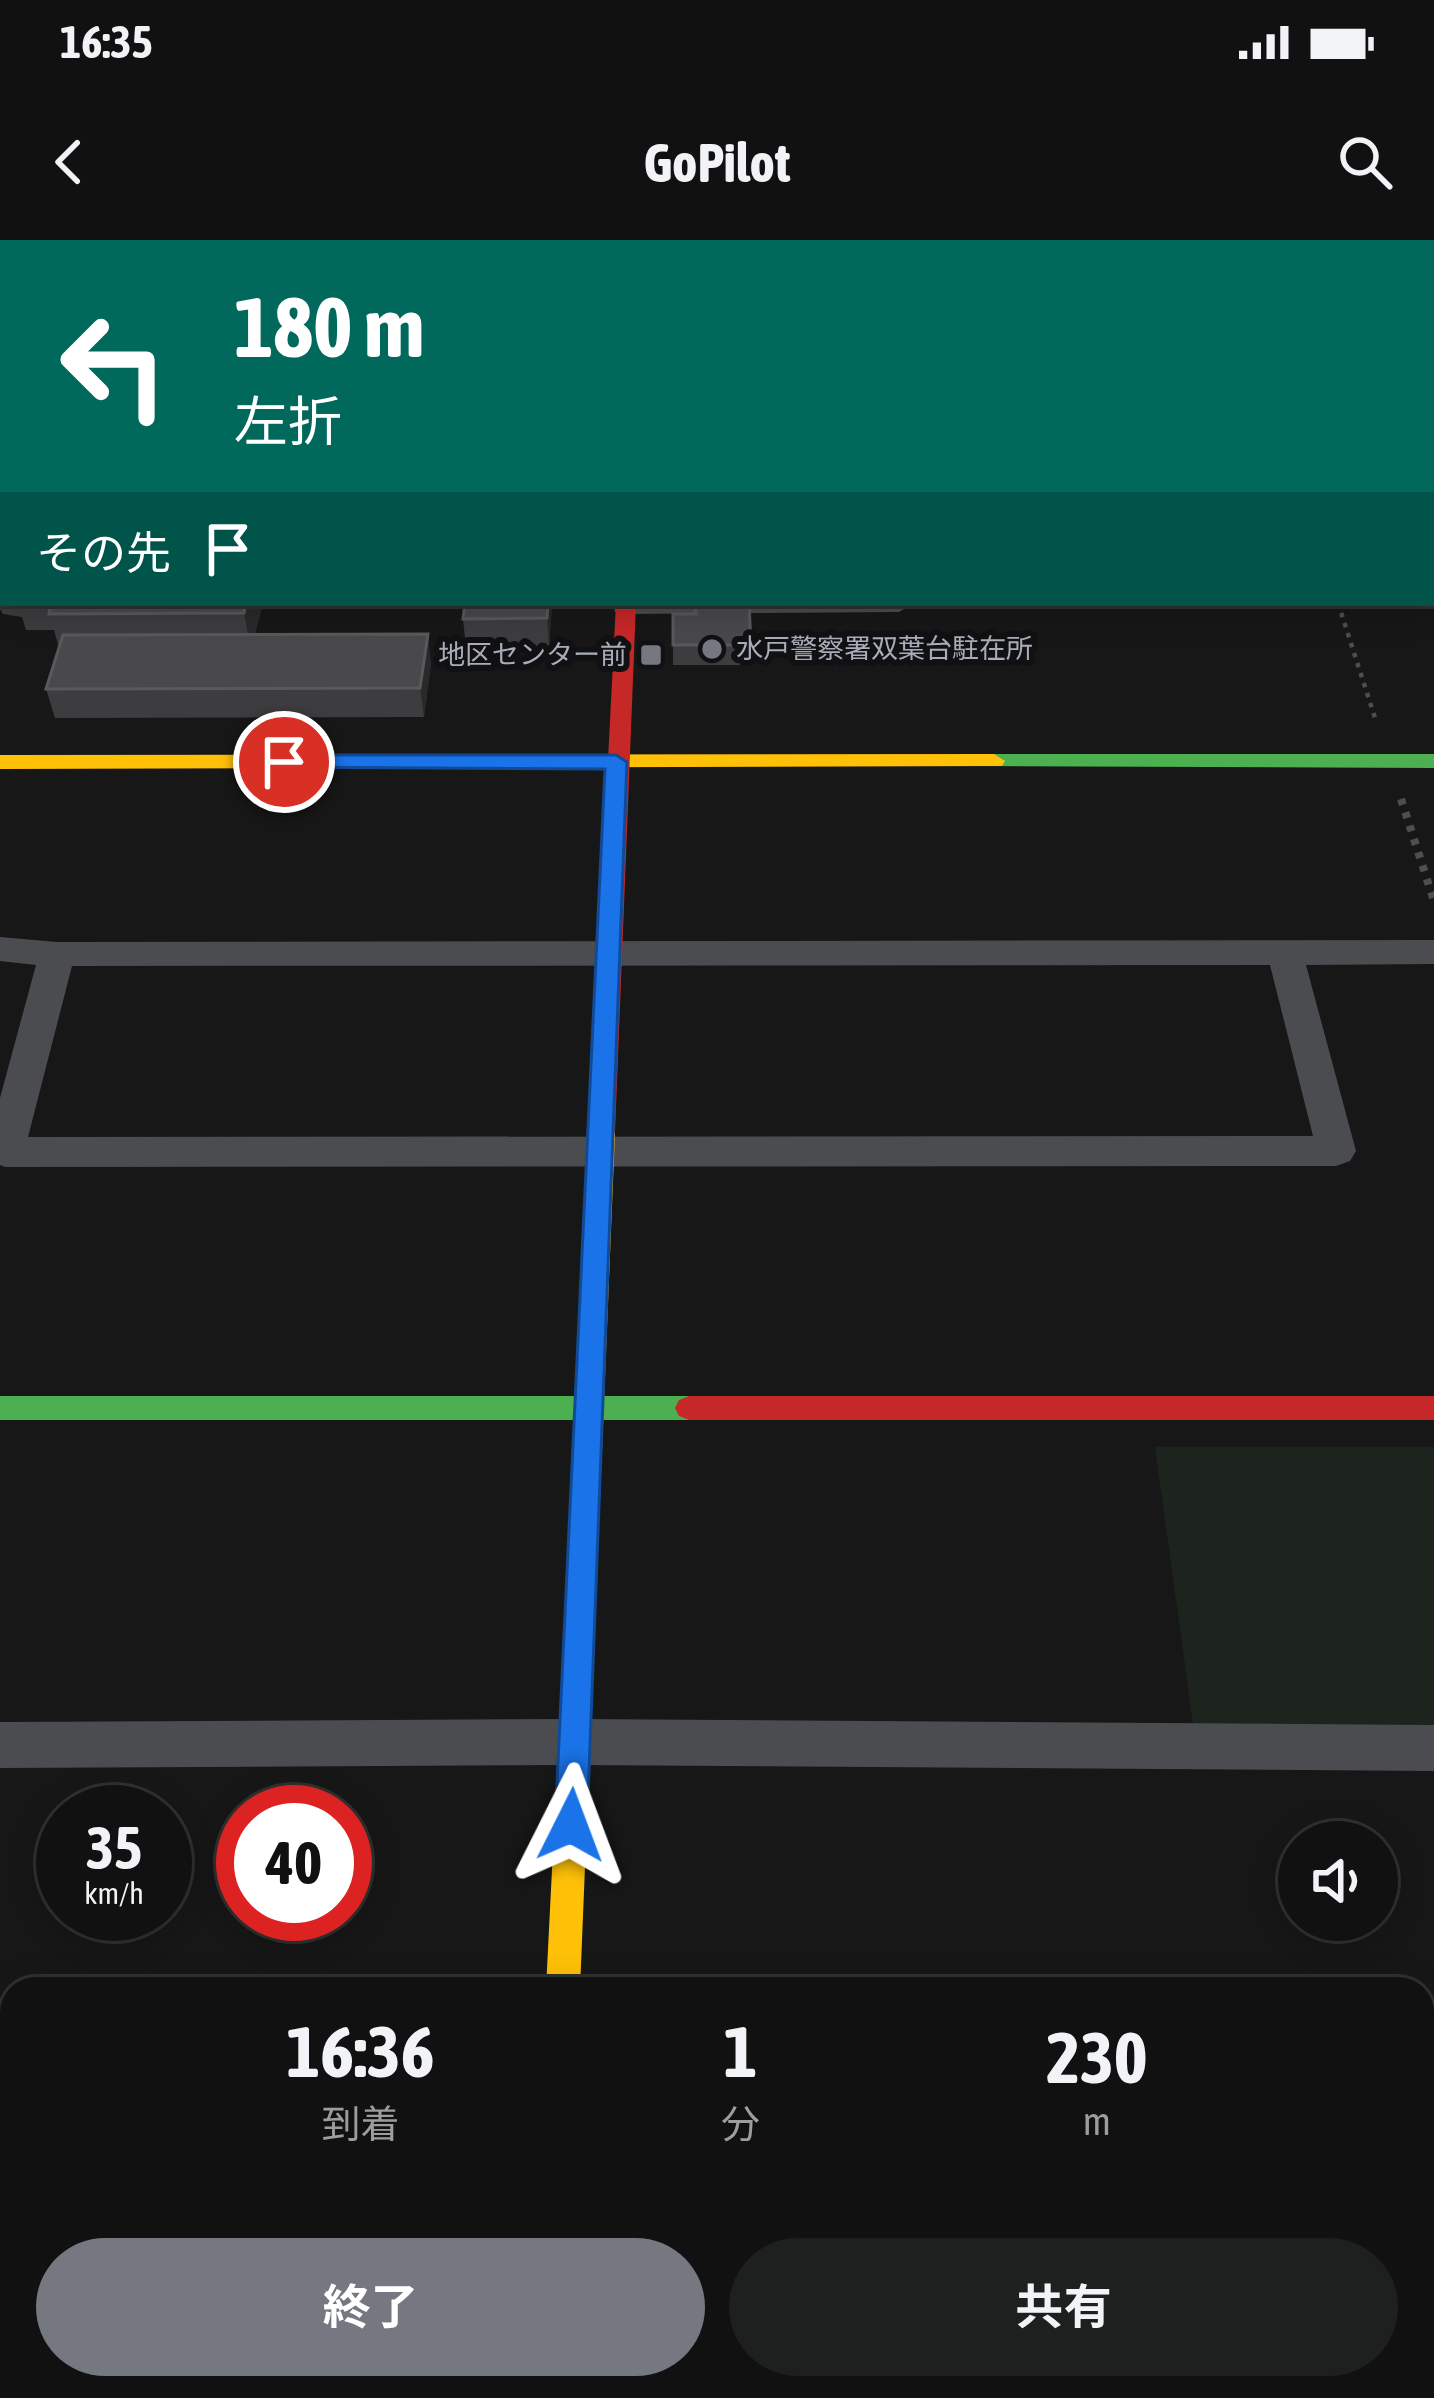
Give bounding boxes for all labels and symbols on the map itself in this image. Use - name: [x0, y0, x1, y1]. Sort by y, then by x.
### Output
- place label: 水戸警察署双葉台駐在所: [736, 633, 1033, 664]
- marker: 水戸警察署双葉台駐在所: [699, 636, 725, 662]
- place label: 地区センター前: [438, 639, 627, 670]
- marker: 地区センター前: [638, 642, 664, 668]
- pin: [233, 711, 335, 813]
- position arrow: [508, 1762, 634, 1888]
- speed limit sign: 40: [216, 1785, 372, 1941]

